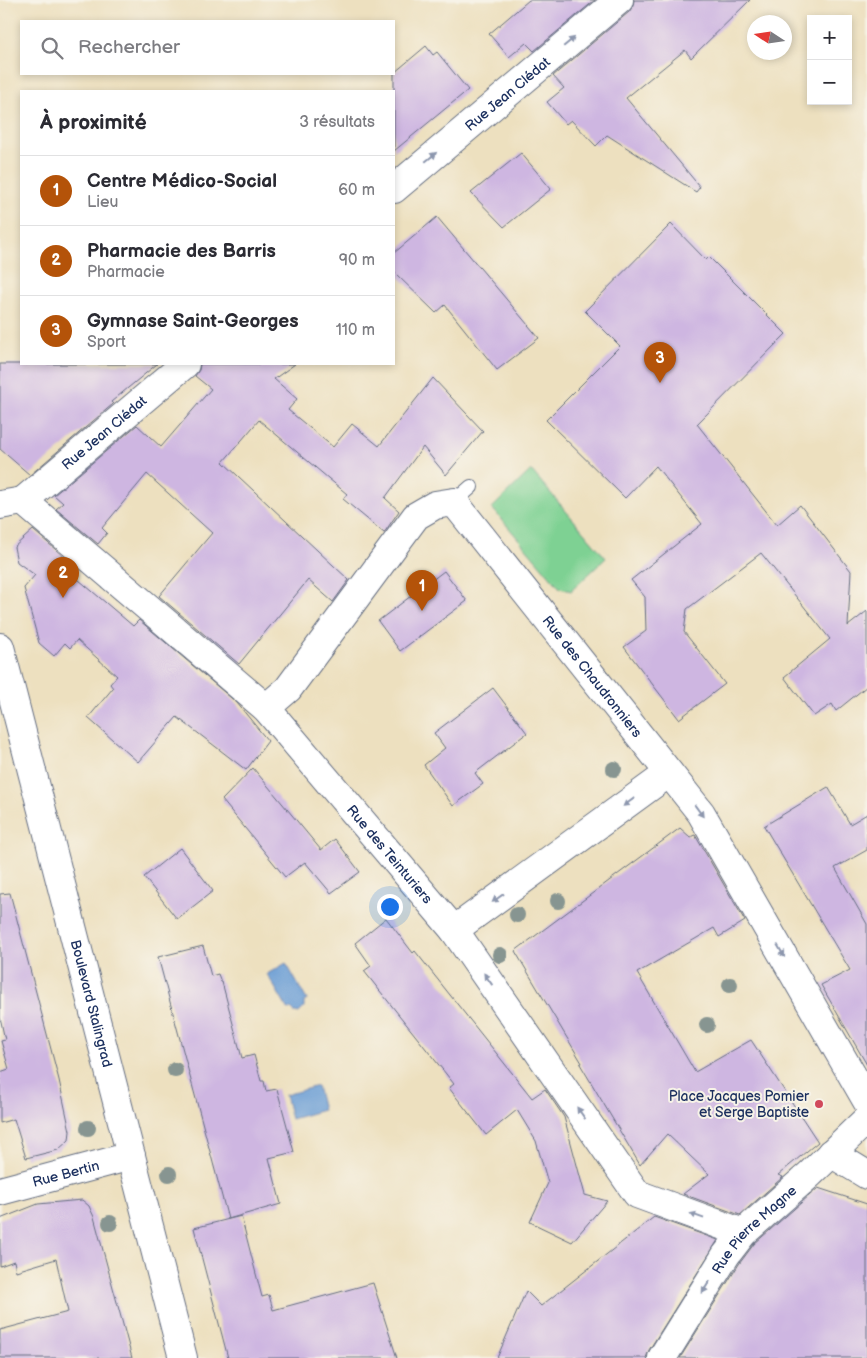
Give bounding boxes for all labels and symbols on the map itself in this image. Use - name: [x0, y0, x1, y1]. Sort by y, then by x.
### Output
- north arrow: [747, 15, 792, 60]
- one-way arrow: [562, 36, 575, 47]
- street label: Rue Jean Clédat: [461, 53, 554, 134]
- one-way arrow: [424, 152, 437, 163]
- pin: 3: [644, 342, 676, 383]
- street label: Rue Jean Clédat: [58, 391, 150, 473]
- pin: 2: [47, 557, 79, 598]
- pin: 1: [406, 570, 438, 611]
- street label: Rue des Chaudronniers: [539, 612, 646, 741]
- one-way arrow: [622, 797, 636, 807]
- street label: Rue des Teinturiers: [343, 801, 436, 907]
- one-way arrow: [694, 804, 704, 818]
- one-way arrow: [491, 893, 505, 903]
- your location: [377, 894, 403, 920]
- street label: Boulevard Stalingrad: [67, 938, 116, 1069]
- one-way arrow: [777, 944, 785, 959]
- one-way arrow: [483, 972, 493, 986]
- place label: Place Jacques Pomier et Serge Baptiste: [669, 1088, 810, 1121]
- marker: Place Jacques Pomier et Serge Baptiste: [813, 1098, 825, 1110]
- one-way arrow: [576, 1106, 586, 1119]
- street label: Rue Bertin: [30, 1156, 101, 1191]
- street label: Rue Pierre Magne: [708, 1182, 800, 1277]
- one-way arrow: [689, 1212, 704, 1220]
- one-way arrow: [701, 1281, 710, 1294]

